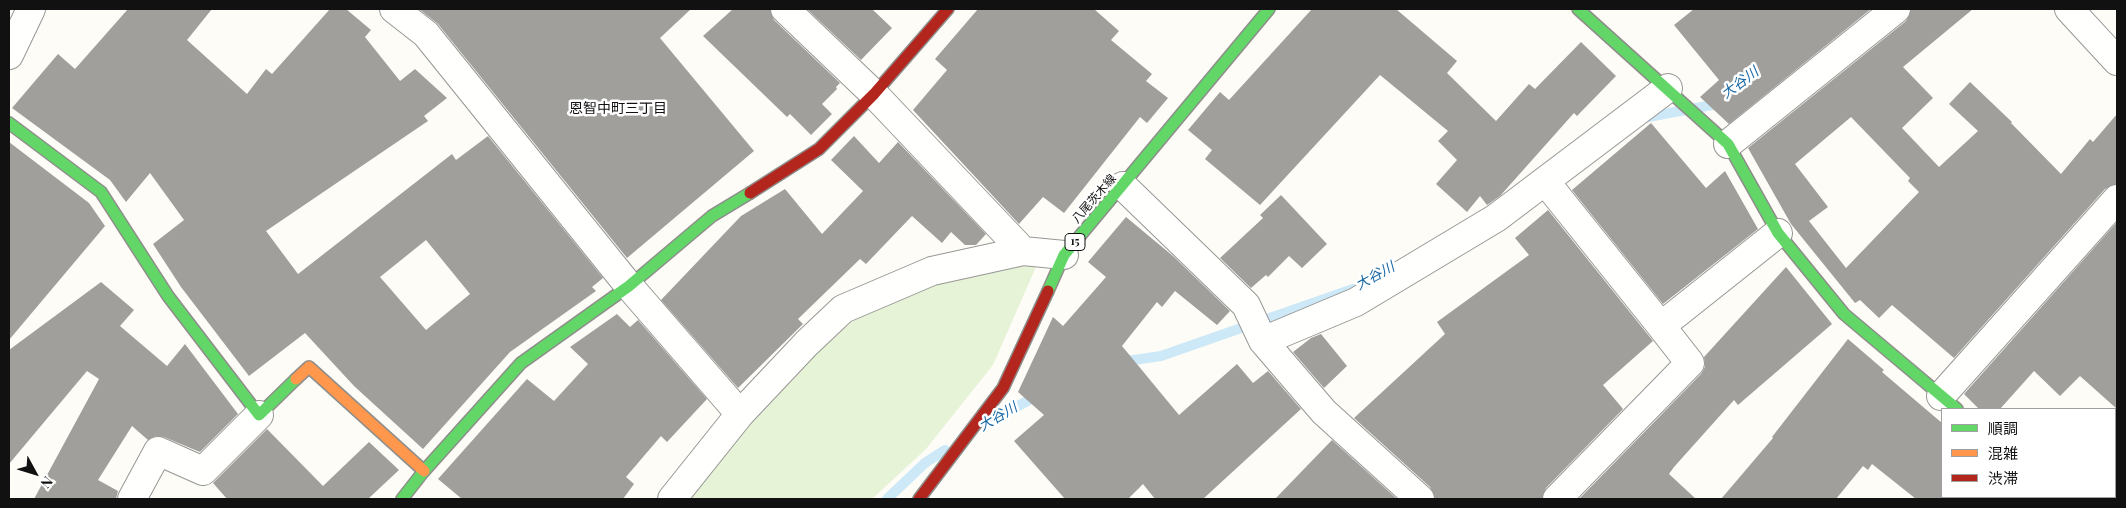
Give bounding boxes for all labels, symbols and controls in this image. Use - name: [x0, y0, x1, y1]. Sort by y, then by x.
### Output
- water label: 大谷川: [1718, 64, 1762, 102]
- district label: 恩智中町三丁目: [569, 101, 667, 117]
- street label: 八尾茨木線: [1069, 172, 1119, 226]
- road number: 15: [1065, 233, 1085, 250]
- water label: 大谷川: [1353, 258, 1397, 294]
- water label: 大谷川: [976, 399, 1020, 435]
- legend: [1941, 408, 2116, 498]
- text: 順調: [1988, 418, 2018, 438]
- text: 混雑: [1988, 443, 2018, 463]
- north arrow: [10, 448, 60, 498]
- text: 渋滞: [1988, 468, 2018, 488]
- text: N: [36, 473, 58, 493]

